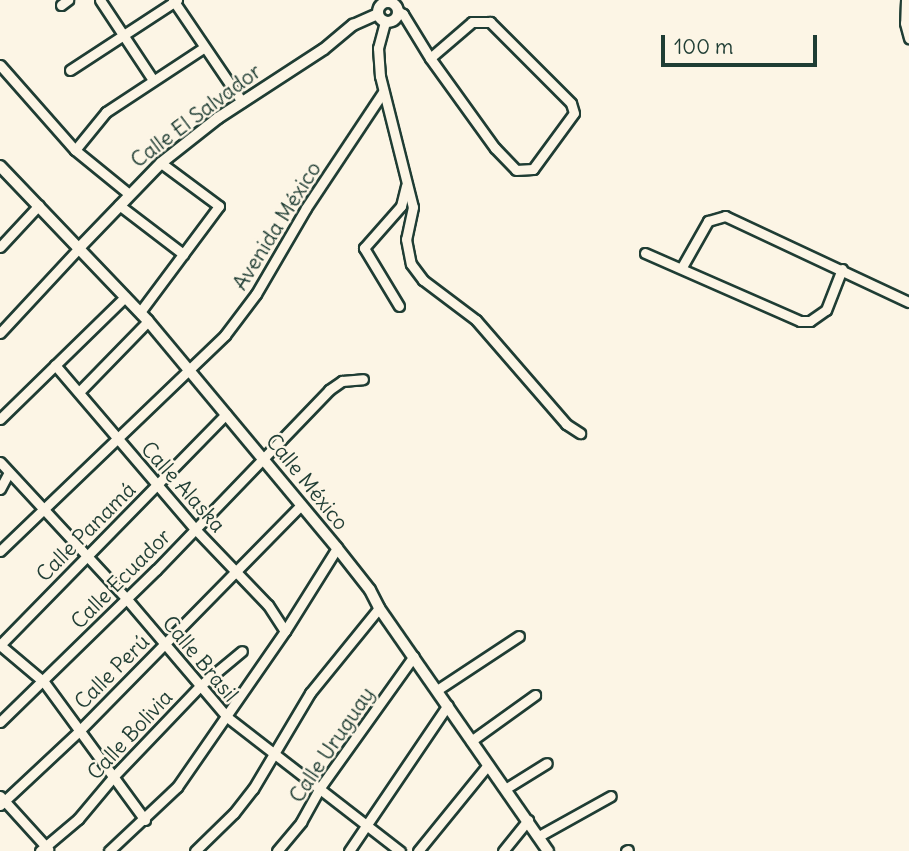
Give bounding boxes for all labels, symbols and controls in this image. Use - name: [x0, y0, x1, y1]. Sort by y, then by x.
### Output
- scale bar: [664, 21, 820, 65]
- text: 100 m: [674, 33, 733, 60]
- street label: Calle El Salvador: [126, 59, 266, 173]
- street label: Avenida México: [227, 157, 327, 295]
- street label: Calle México: [260, 429, 354, 535]
- street label: Calle Alaska: [136, 436, 230, 538]
- street label: Calle Panamá: [31, 477, 141, 587]
- street label: Calle Ecuador: [66, 524, 176, 634]
- street label: Calle Brasil: [157, 611, 243, 707]
- street label: Calle Perú: [69, 629, 155, 715]
- street label: Calle Uruguay: [284, 682, 380, 808]
- street label: Calle Bolivia: [82, 685, 178, 785]

